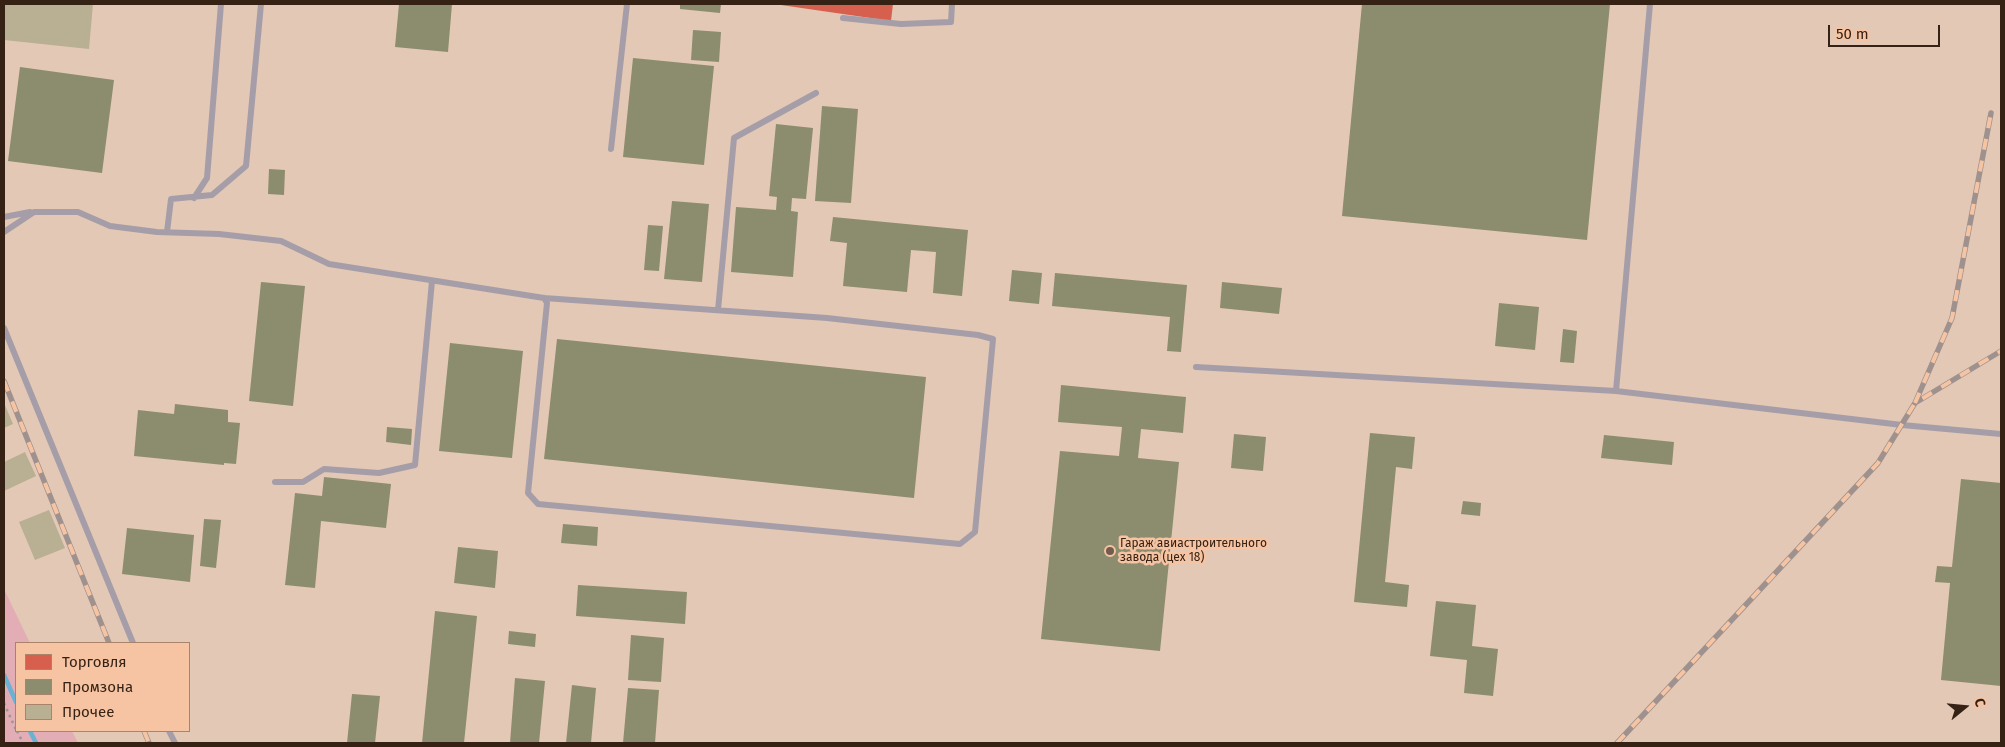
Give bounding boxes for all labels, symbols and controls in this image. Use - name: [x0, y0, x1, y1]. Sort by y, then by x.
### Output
- scale bar: [1830, 15, 1942, 47]
- text: 50 m: [1836, 25, 1869, 43]
- place label: Гараж авиастроительного завода (цех 18): [1120, 537, 1267, 565]
- marker: Гараж авиастроительного завода (цех 18): [1104, 545, 1116, 557]
- legend: [15, 642, 190, 732]
- text: Торговля: [62, 653, 127, 671]
- text: Промзона: [62, 678, 133, 696]
- north arrow: [1940, 682, 1990, 732]
- text: С: [1971, 696, 1989, 709]
- text: Прочее: [62, 703, 114, 721]

